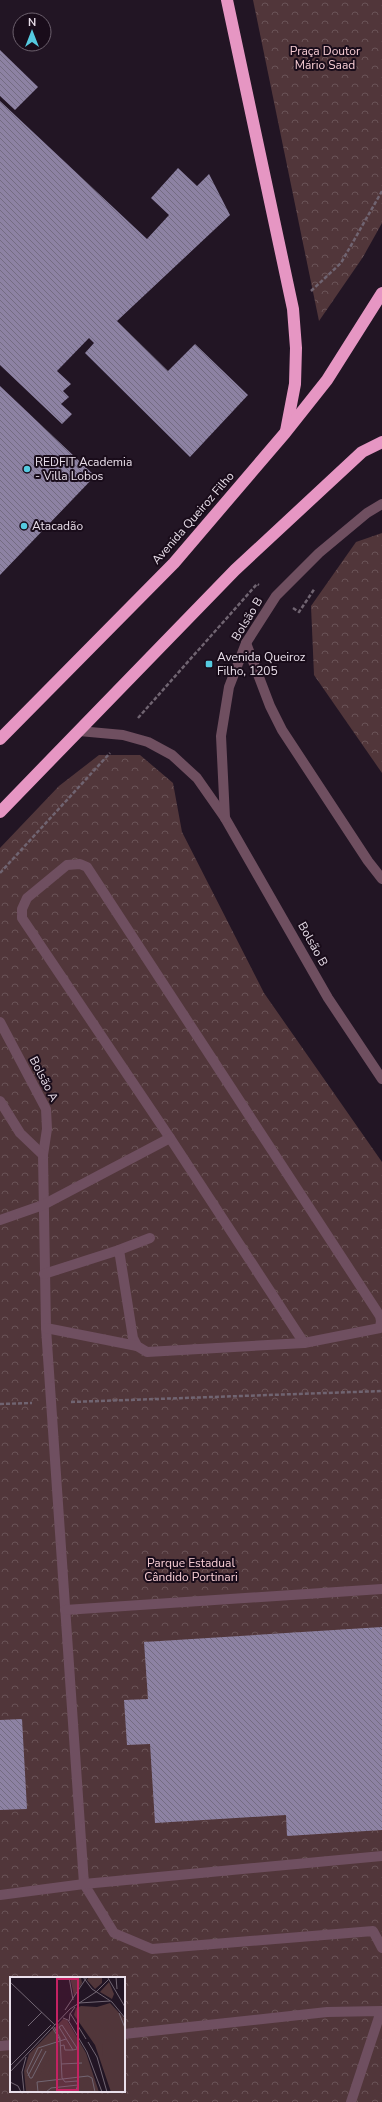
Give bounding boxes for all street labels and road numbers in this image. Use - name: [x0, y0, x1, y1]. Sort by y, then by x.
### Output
- street label: Avenida Queiroz Filho: [148, 468, 238, 568]
- street label: Bolsão B: [228, 594, 266, 644]
- street label: Bolsão B: [294, 919, 332, 969]
- street label: Bolsão A: [26, 1054, 62, 1105]

